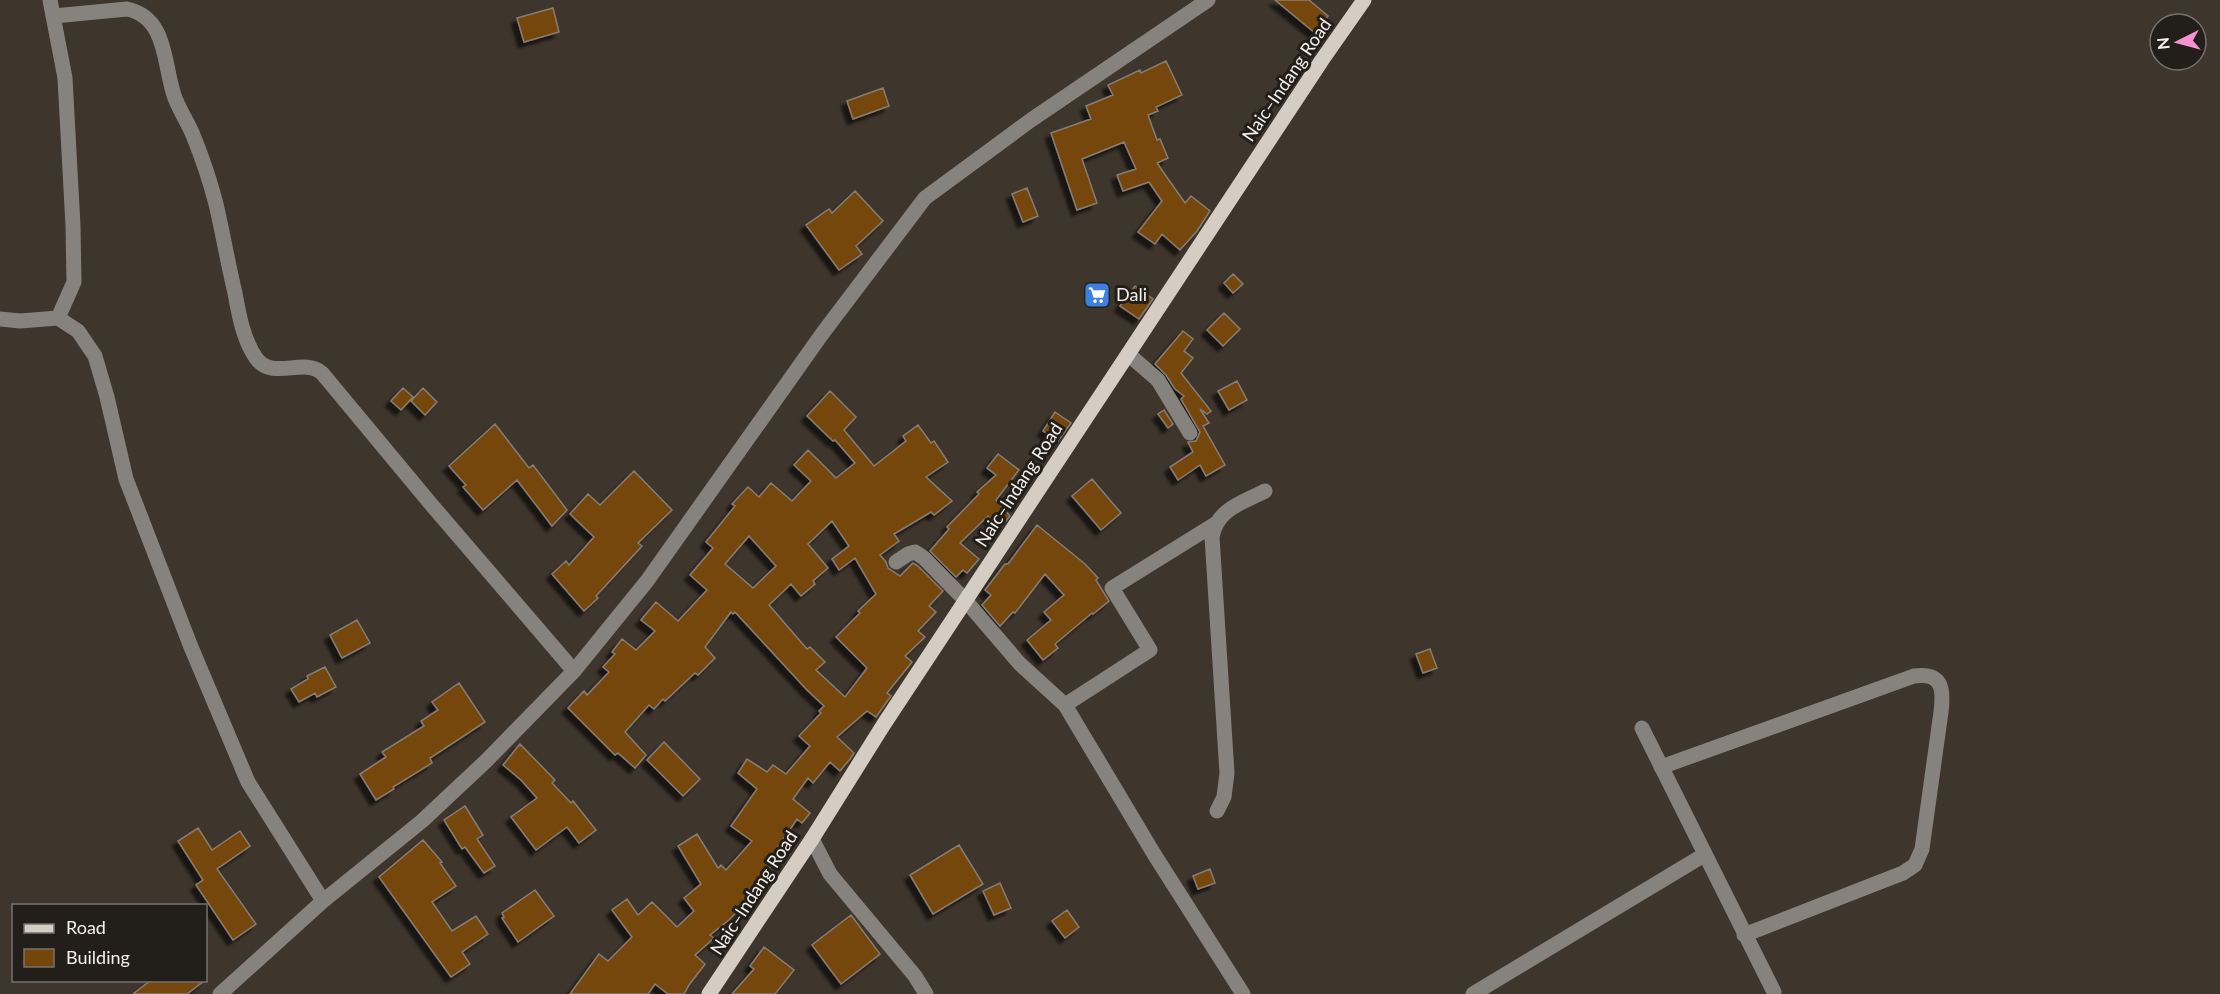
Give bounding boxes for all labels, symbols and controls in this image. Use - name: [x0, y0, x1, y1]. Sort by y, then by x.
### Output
- north arrow: [2148, 12, 2208, 72]
- street label: Naic–Indang Road: [1237, 14, 1335, 145]
- text: N: [2152, 36, 2173, 51]
- supermarket icon: Dali: [1082, 280, 1112, 310]
- place label: Dali: [1116, 283, 1147, 305]
- street label: Naic–Indang Road: [970, 418, 1067, 551]
- street label: Naic–Indang Road: [705, 826, 802, 959]
- legend: [12, 904, 207, 982]
- text: Road: [66, 916, 106, 938]
- text: Building: [66, 946, 130, 968]

